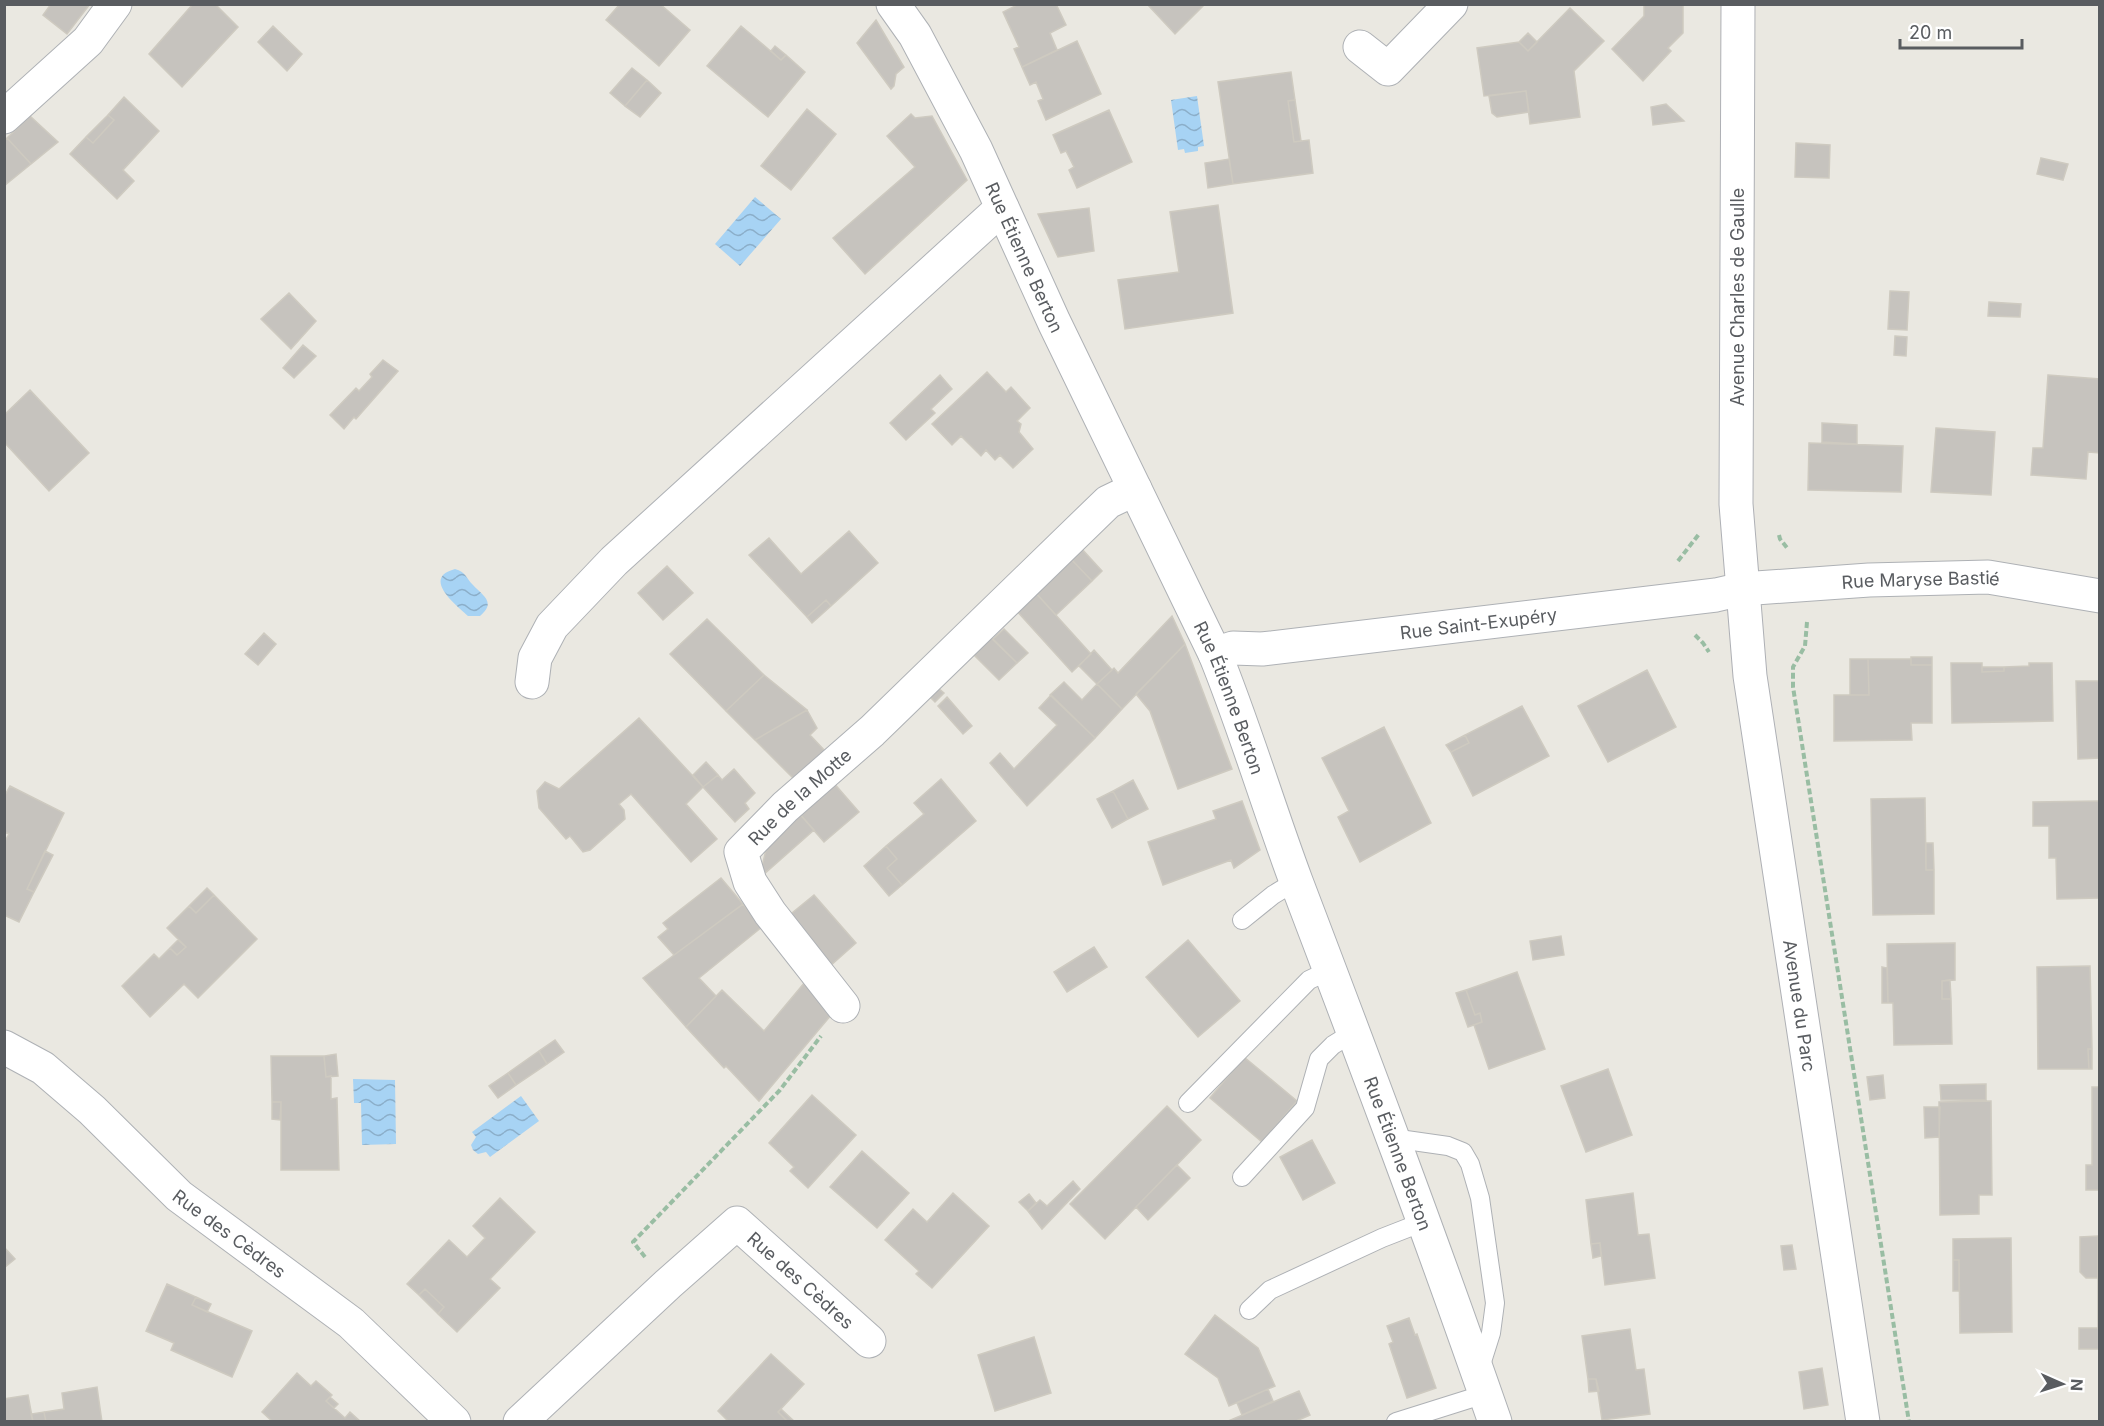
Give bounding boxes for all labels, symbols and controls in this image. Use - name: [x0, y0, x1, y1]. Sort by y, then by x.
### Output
- scale bar: [1900, 12, 2022, 50]
- text: 20 m: [1909, 22, 1952, 43]
- street label: Rue Étienne Berton: [981, 179, 1068, 336]
- street label: Avenue Charles de Gaulle: [1727, 188, 1748, 406]
- street label: Rue Maryse Bastié: [1841, 566, 2002, 592]
- street label: Rue Saint-Exupéry: [1399, 603, 1558, 643]
- street label: Rue Étienne Berton: [1190, 618, 1268, 777]
- street label: Rue de la Motte: [743, 744, 855, 849]
- street label: Avenue du Parc: [1780, 938, 1820, 1073]
- street label: Rue Étienne Berton: [1360, 1073, 1436, 1233]
- street label: Rue des Cèdres: [169, 1185, 290, 1282]
- street label: Rue des Cèdres: [743, 1227, 858, 1333]
- north arrow: [2032, 1354, 2092, 1414]
- text: N: [2067, 1378, 2087, 1391]

